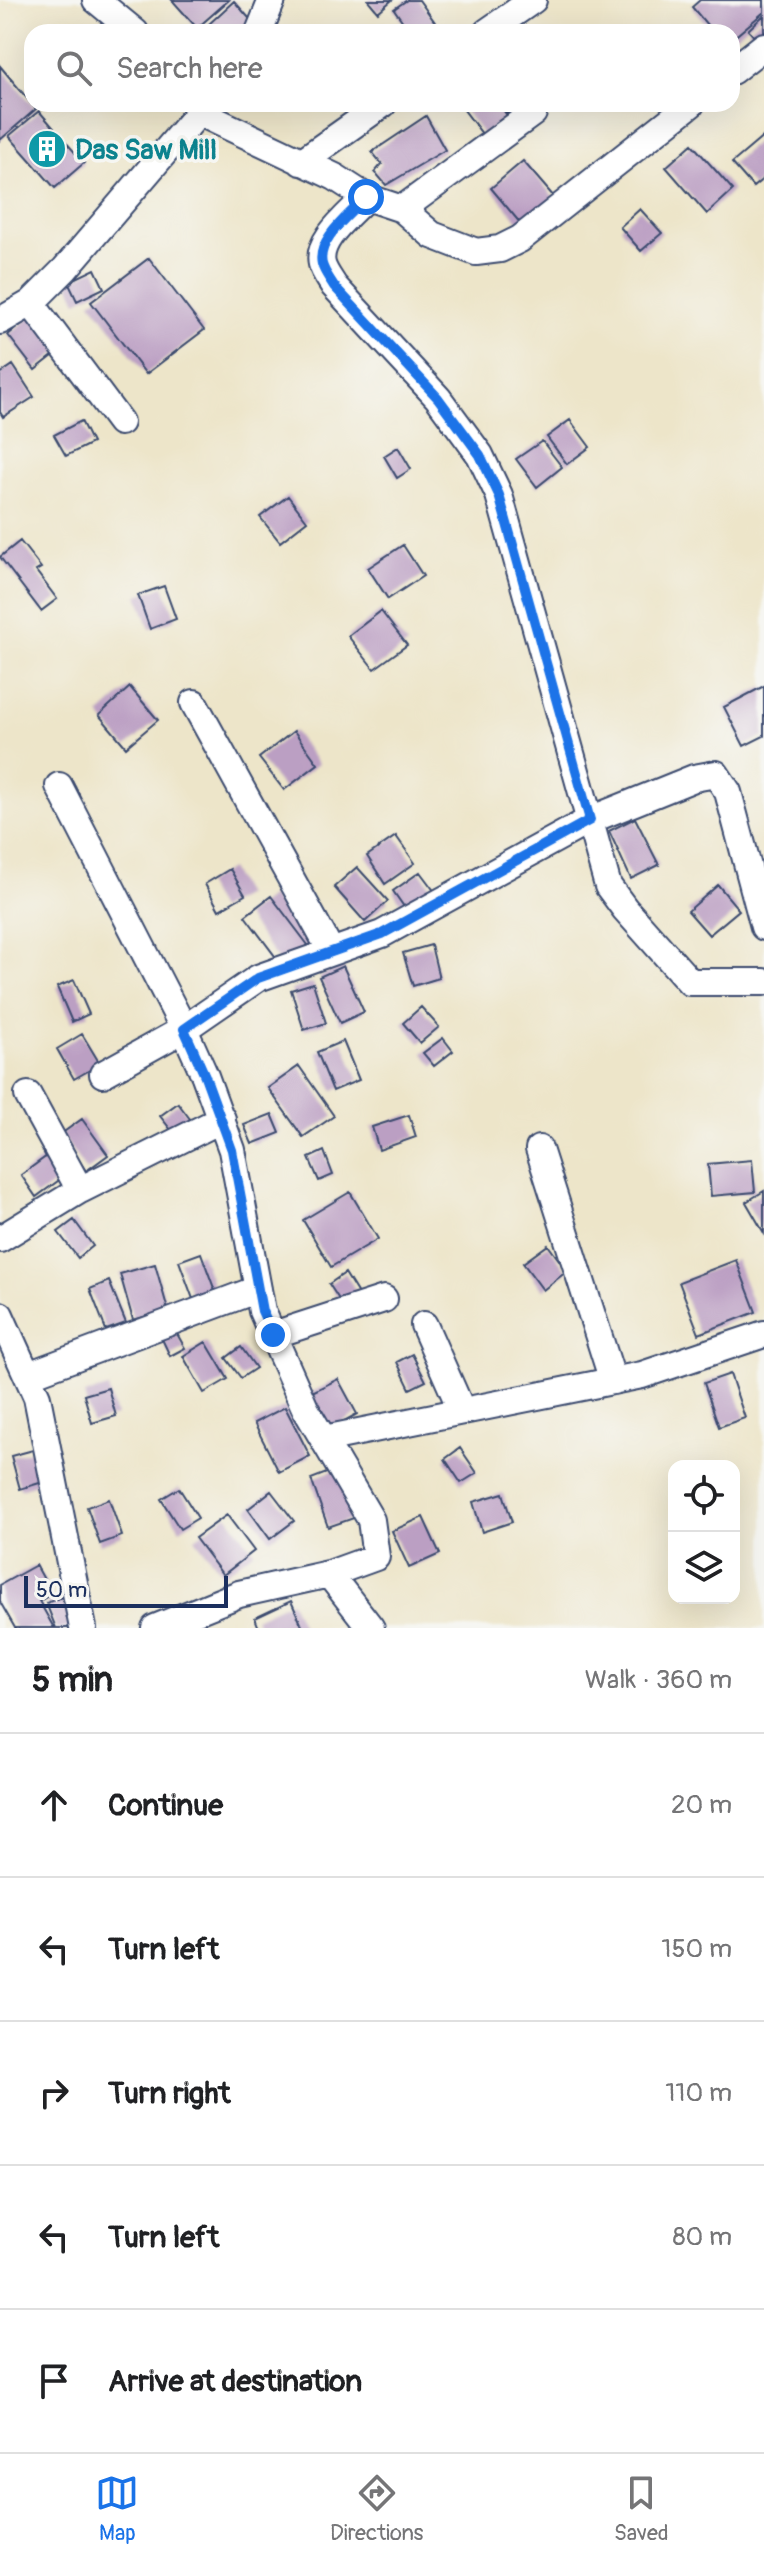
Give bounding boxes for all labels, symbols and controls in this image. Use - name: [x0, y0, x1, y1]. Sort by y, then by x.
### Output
- search box: [24, 24, 740, 112]
- icon: search: [52, 46, 96, 90]
- text: Search here: [116, 50, 263, 87]
- building icon: Das Saw Mill: [26, 128, 68, 170]
- place label: Das Saw Mill: [75, 133, 217, 168]
- route start: [348, 179, 384, 215]
- route end: [255, 1317, 291, 1353]
- map controls: [668, 1460, 740, 1604]
- button: locate: [668, 1460, 740, 1532]
- button: layers: [668, 1532, 740, 1604]
- scale bar: [24, 1572, 228, 1608]
- text: 50 m: [36, 1576, 87, 1604]
- text: 5 min: [32, 1659, 113, 1702]
- text: Walk · 360 m: [585, 1664, 732, 1696]
- icon: ahead: [32, 1783, 76, 1827]
- text: Continue: [108, 1787, 223, 1824]
- text: 20 m: [671, 1789, 732, 1821]
- icon: left: [32, 1927, 76, 1971]
- text: Turn left: [108, 1931, 219, 1968]
- text: 150 m: [661, 1933, 732, 1965]
- icon: right: [32, 2071, 76, 2115]
- text: Turn right: [108, 2075, 231, 2112]
- text: 110 m: [665, 2077, 732, 2109]
- icon: left: [32, 2215, 76, 2259]
- text: Turn left: [108, 2219, 219, 2256]
- text: 80 m: [672, 2221, 732, 2253]
- icon: arrive: [32, 2359, 76, 2403]
- text: Arrive at destination: [108, 2363, 362, 2400]
- tab: Map: [95, 2471, 139, 2547]
- tab: Directions: [330, 2471, 423, 2547]
- tab: Saved: [614, 2471, 669, 2547]

